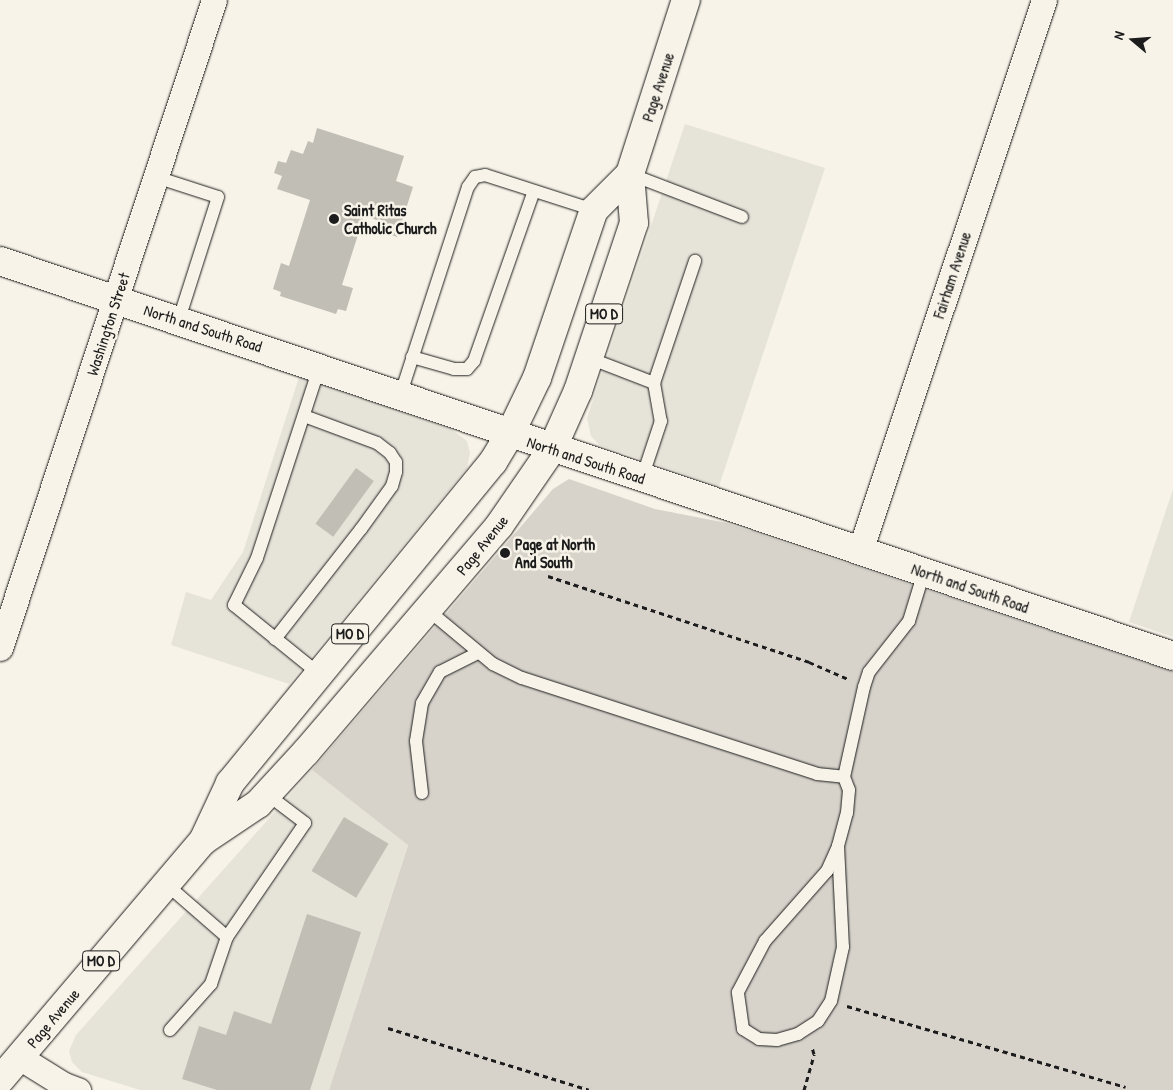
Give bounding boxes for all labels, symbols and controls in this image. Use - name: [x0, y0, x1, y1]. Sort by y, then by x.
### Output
- north arrow: [1108, 15, 1158, 65]
- text: N: [1108, 29, 1128, 42]
- street label: Page Avenue: [638, 50, 678, 124]
- place label: Saint Ritas Catholic Church: [344, 200, 436, 238]
- marker: Saint Ritas Catholic Church: [328, 213, 340, 225]
- street label: Fairham Avenue: [929, 229, 975, 321]
- street label: Washington Street: [82, 270, 134, 378]
- street label: North and South Road: [142, 300, 264, 356]
- road number: MO D: [584, 302, 624, 326]
- street label: North and South Road: [525, 432, 647, 488]
- street label: Page Avenue: [452, 511, 512, 579]
- place label: Page at North And South: [515, 534, 595, 572]
- marker: Page at North And South: [499, 547, 511, 559]
- street label: North and South Road: [909, 559, 1031, 617]
- road number: MO D: [330, 622, 370, 646]
- road number: MO D: [81, 948, 121, 974]
- street label: Page Avenue: [23, 984, 83, 1052]

